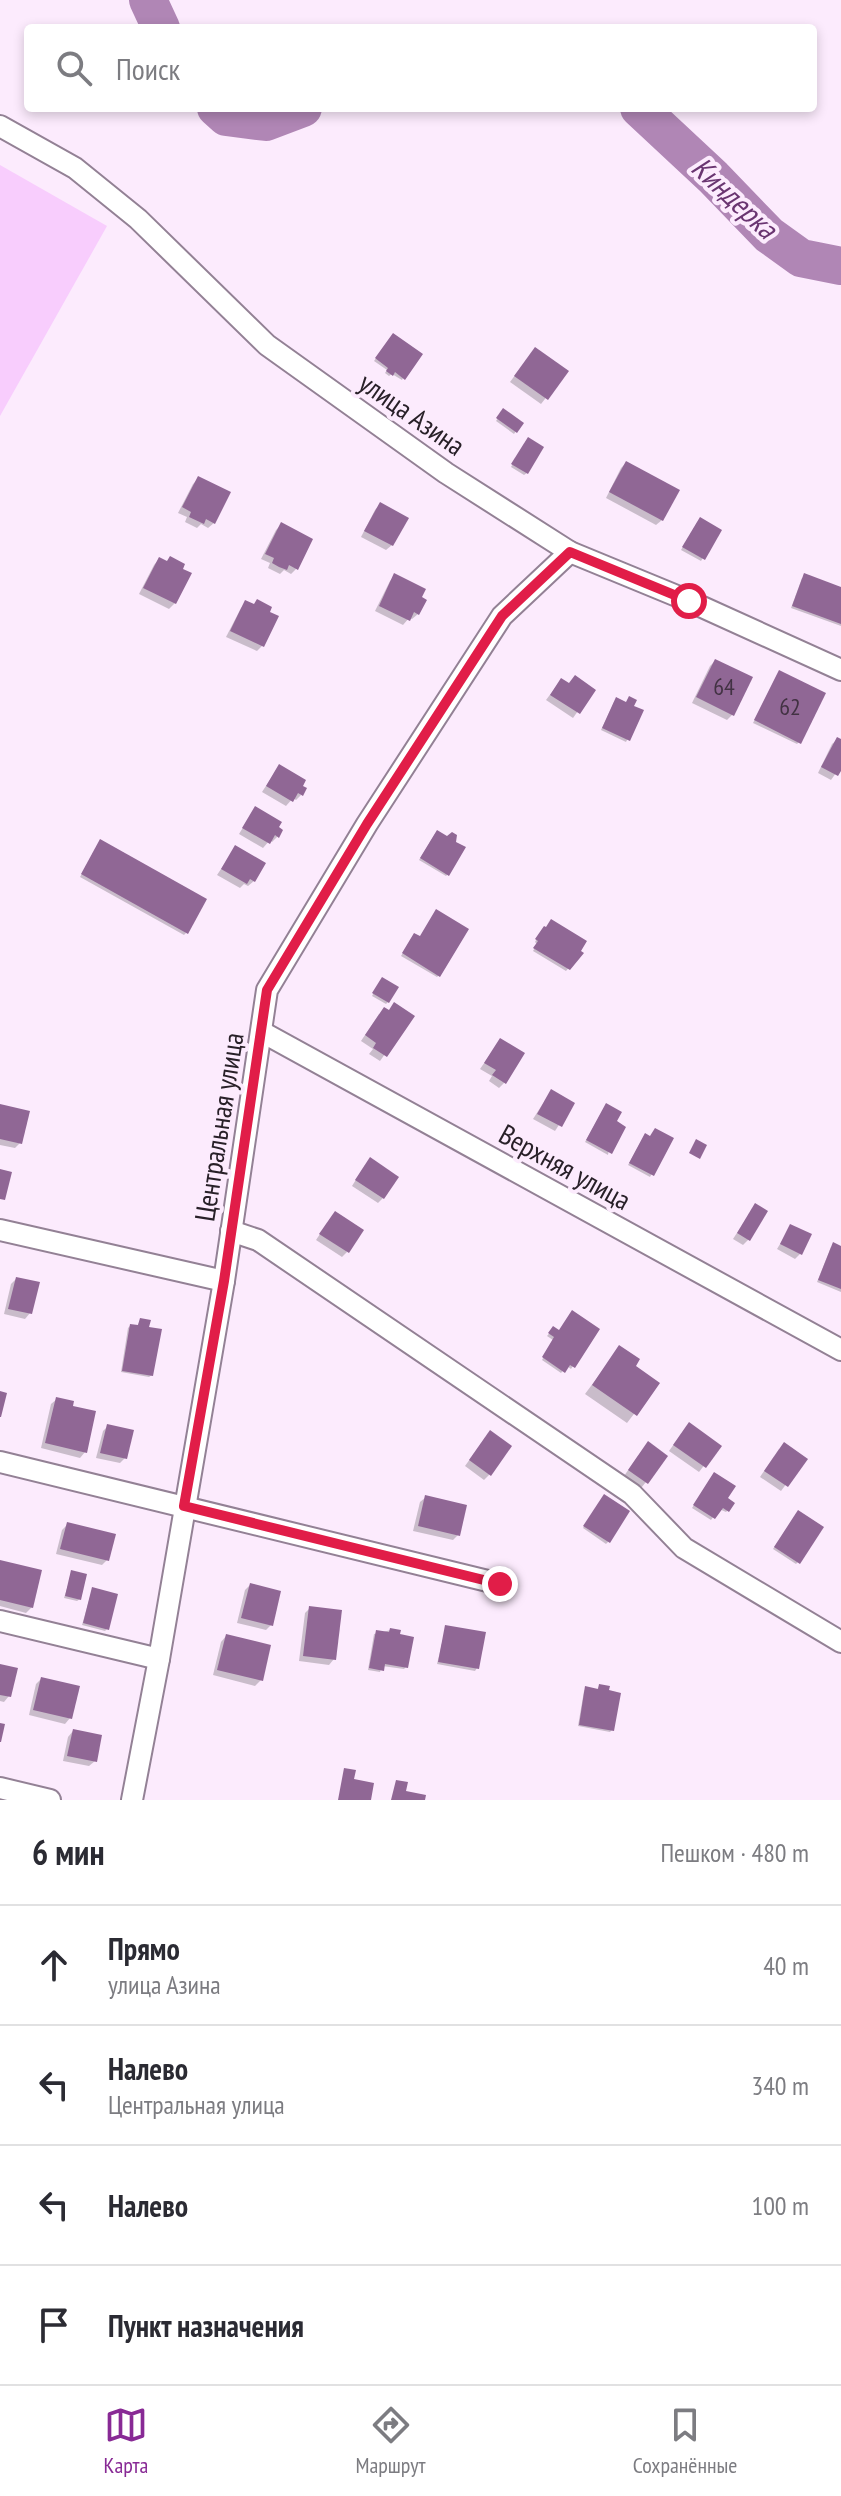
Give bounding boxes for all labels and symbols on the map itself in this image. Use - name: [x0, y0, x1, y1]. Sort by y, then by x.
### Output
- water label: Киндерка: [684, 147, 788, 248]
- street label: улица Азина: [352, 364, 473, 464]
- route start: [671, 583, 707, 619]
- house number: 64: [713, 671, 735, 702]
- house number: 62: [779, 691, 801, 722]
- street label: Центральная улица: [185, 1030, 252, 1224]
- street label: Верхняя улица: [493, 1115, 638, 1218]
- route end: [482, 1566, 518, 1602]

